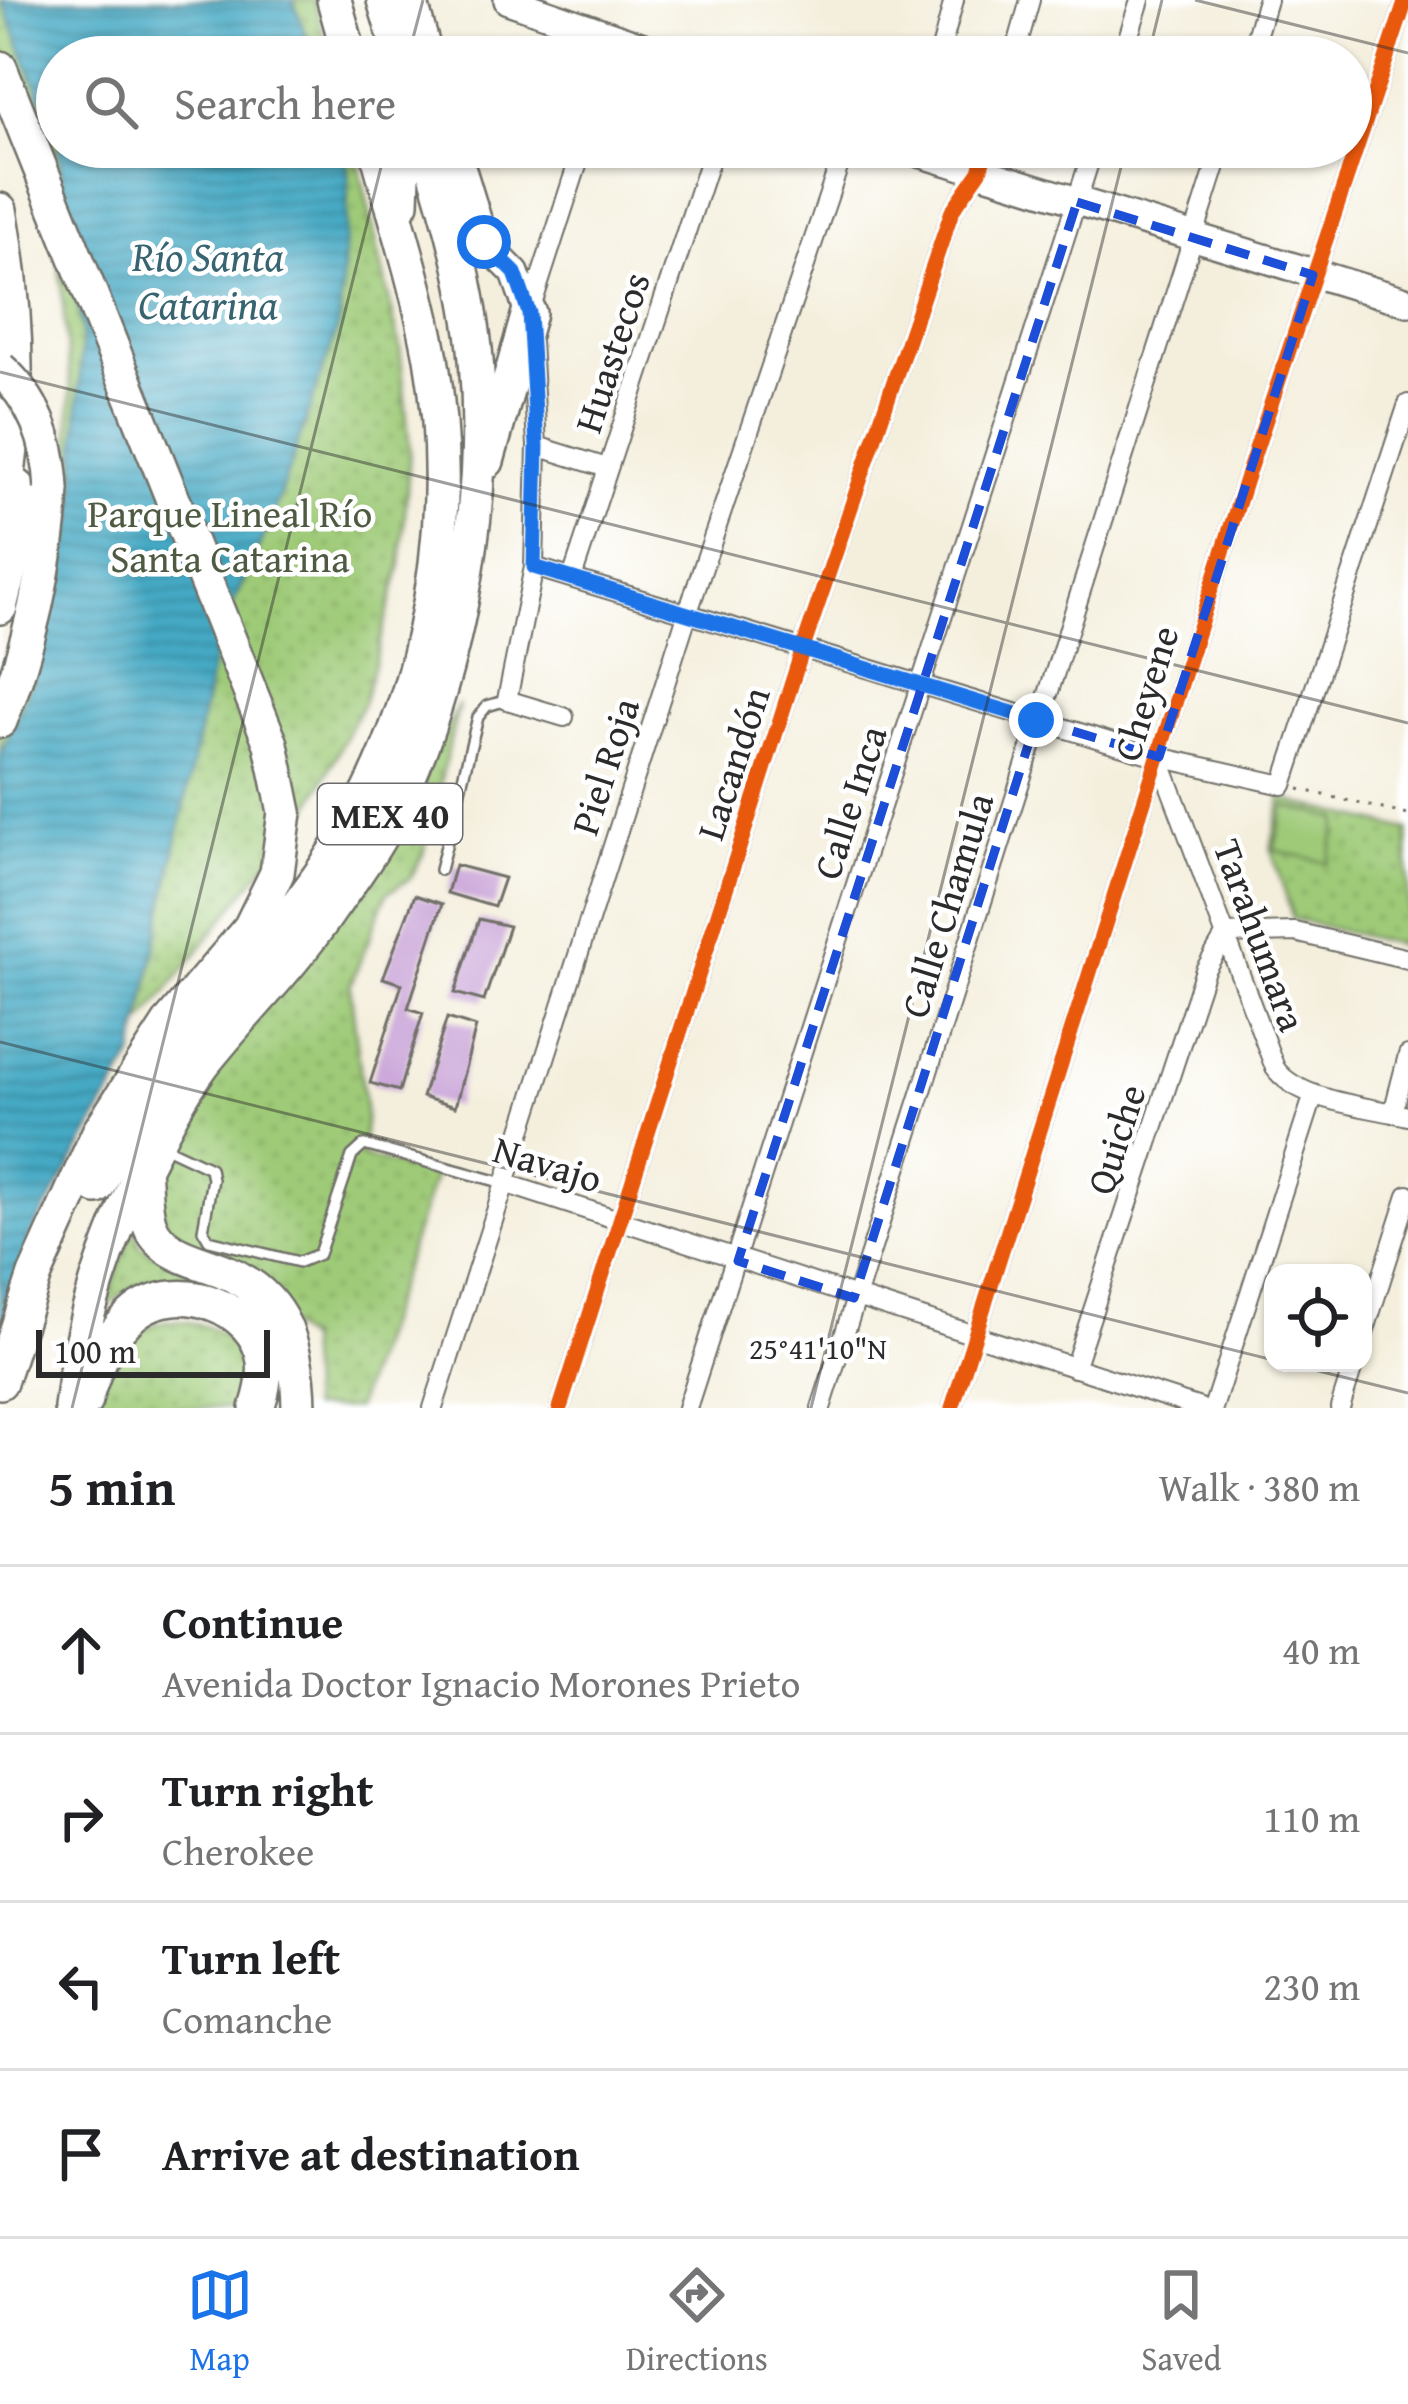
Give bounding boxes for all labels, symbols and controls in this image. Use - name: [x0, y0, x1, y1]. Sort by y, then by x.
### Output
- search box: [36, 36, 1372, 168]
- icon: search: [78, 69, 144, 135]
- text: Search here: [174, 70, 396, 135]
- route start: [457, 215, 511, 269]
- water label: Río Santa Catarina: [131, 225, 285, 334]
- street label: Huastecos: [558, 264, 664, 440]
- park label: Parque Lineal Río Santa Catarina: [88, 484, 372, 586]
- street label: Cheyene: [1097, 618, 1193, 768]
- street label: Lacandón: [681, 679, 783, 847]
- street label: Piel Roja: [555, 690, 653, 842]
- route end: [1009, 693, 1063, 747]
- street label: Calle Inca: [797, 718, 901, 886]
- road number: MEX 40: [318, 784, 462, 844]
- street label: Calle Chamula: [885, 785, 1007, 1024]
- street label: Tarahumara: [1200, 831, 1322, 1039]
- street label: Quiche: [1070, 1077, 1160, 1201]
- street label: Navajo: [487, 1120, 609, 1206]
- map controls: [1264, 1264, 1372, 1372]
- button: locate: [1264, 1264, 1372, 1372]
- scale bar: [36, 1324, 270, 1377]
- text: 25°41'10"N: [749, 1326, 887, 1370]
- text: 100 m: [54, 1327, 136, 1375]
- text: 5 min: [48, 1449, 175, 1524]
- text: Walk · 380 m: [1159, 1458, 1360, 1515]
- text: Continue: [162, 1589, 343, 1654]
- icon: ahead: [48, 1617, 114, 1683]
- text: 40 m: [1282, 1621, 1360, 1678]
- text: Avenida Doctor Ignacio Morones Prieto: [162, 1654, 800, 1711]
- text: Turn right: [162, 1757, 374, 1822]
- icon: right: [48, 1785, 114, 1851]
- text: 110 m: [1263, 1789, 1360, 1846]
- text: Cherokee: [162, 1822, 314, 1879]
- text: Turn left: [162, 1925, 340, 1990]
- icon: left: [48, 1953, 114, 2019]
- text: 230 m: [1263, 1957, 1360, 2014]
- text: Comanche: [162, 1990, 332, 2047]
- icon: arrive: [48, 2121, 114, 2187]
- text: Arrive at destination: [162, 2121, 580, 2186]
- tab: Map: [187, 2262, 253, 2382]
- tab: Directions: [626, 2262, 768, 2382]
- tab: Saved: [1141, 2262, 1221, 2382]

